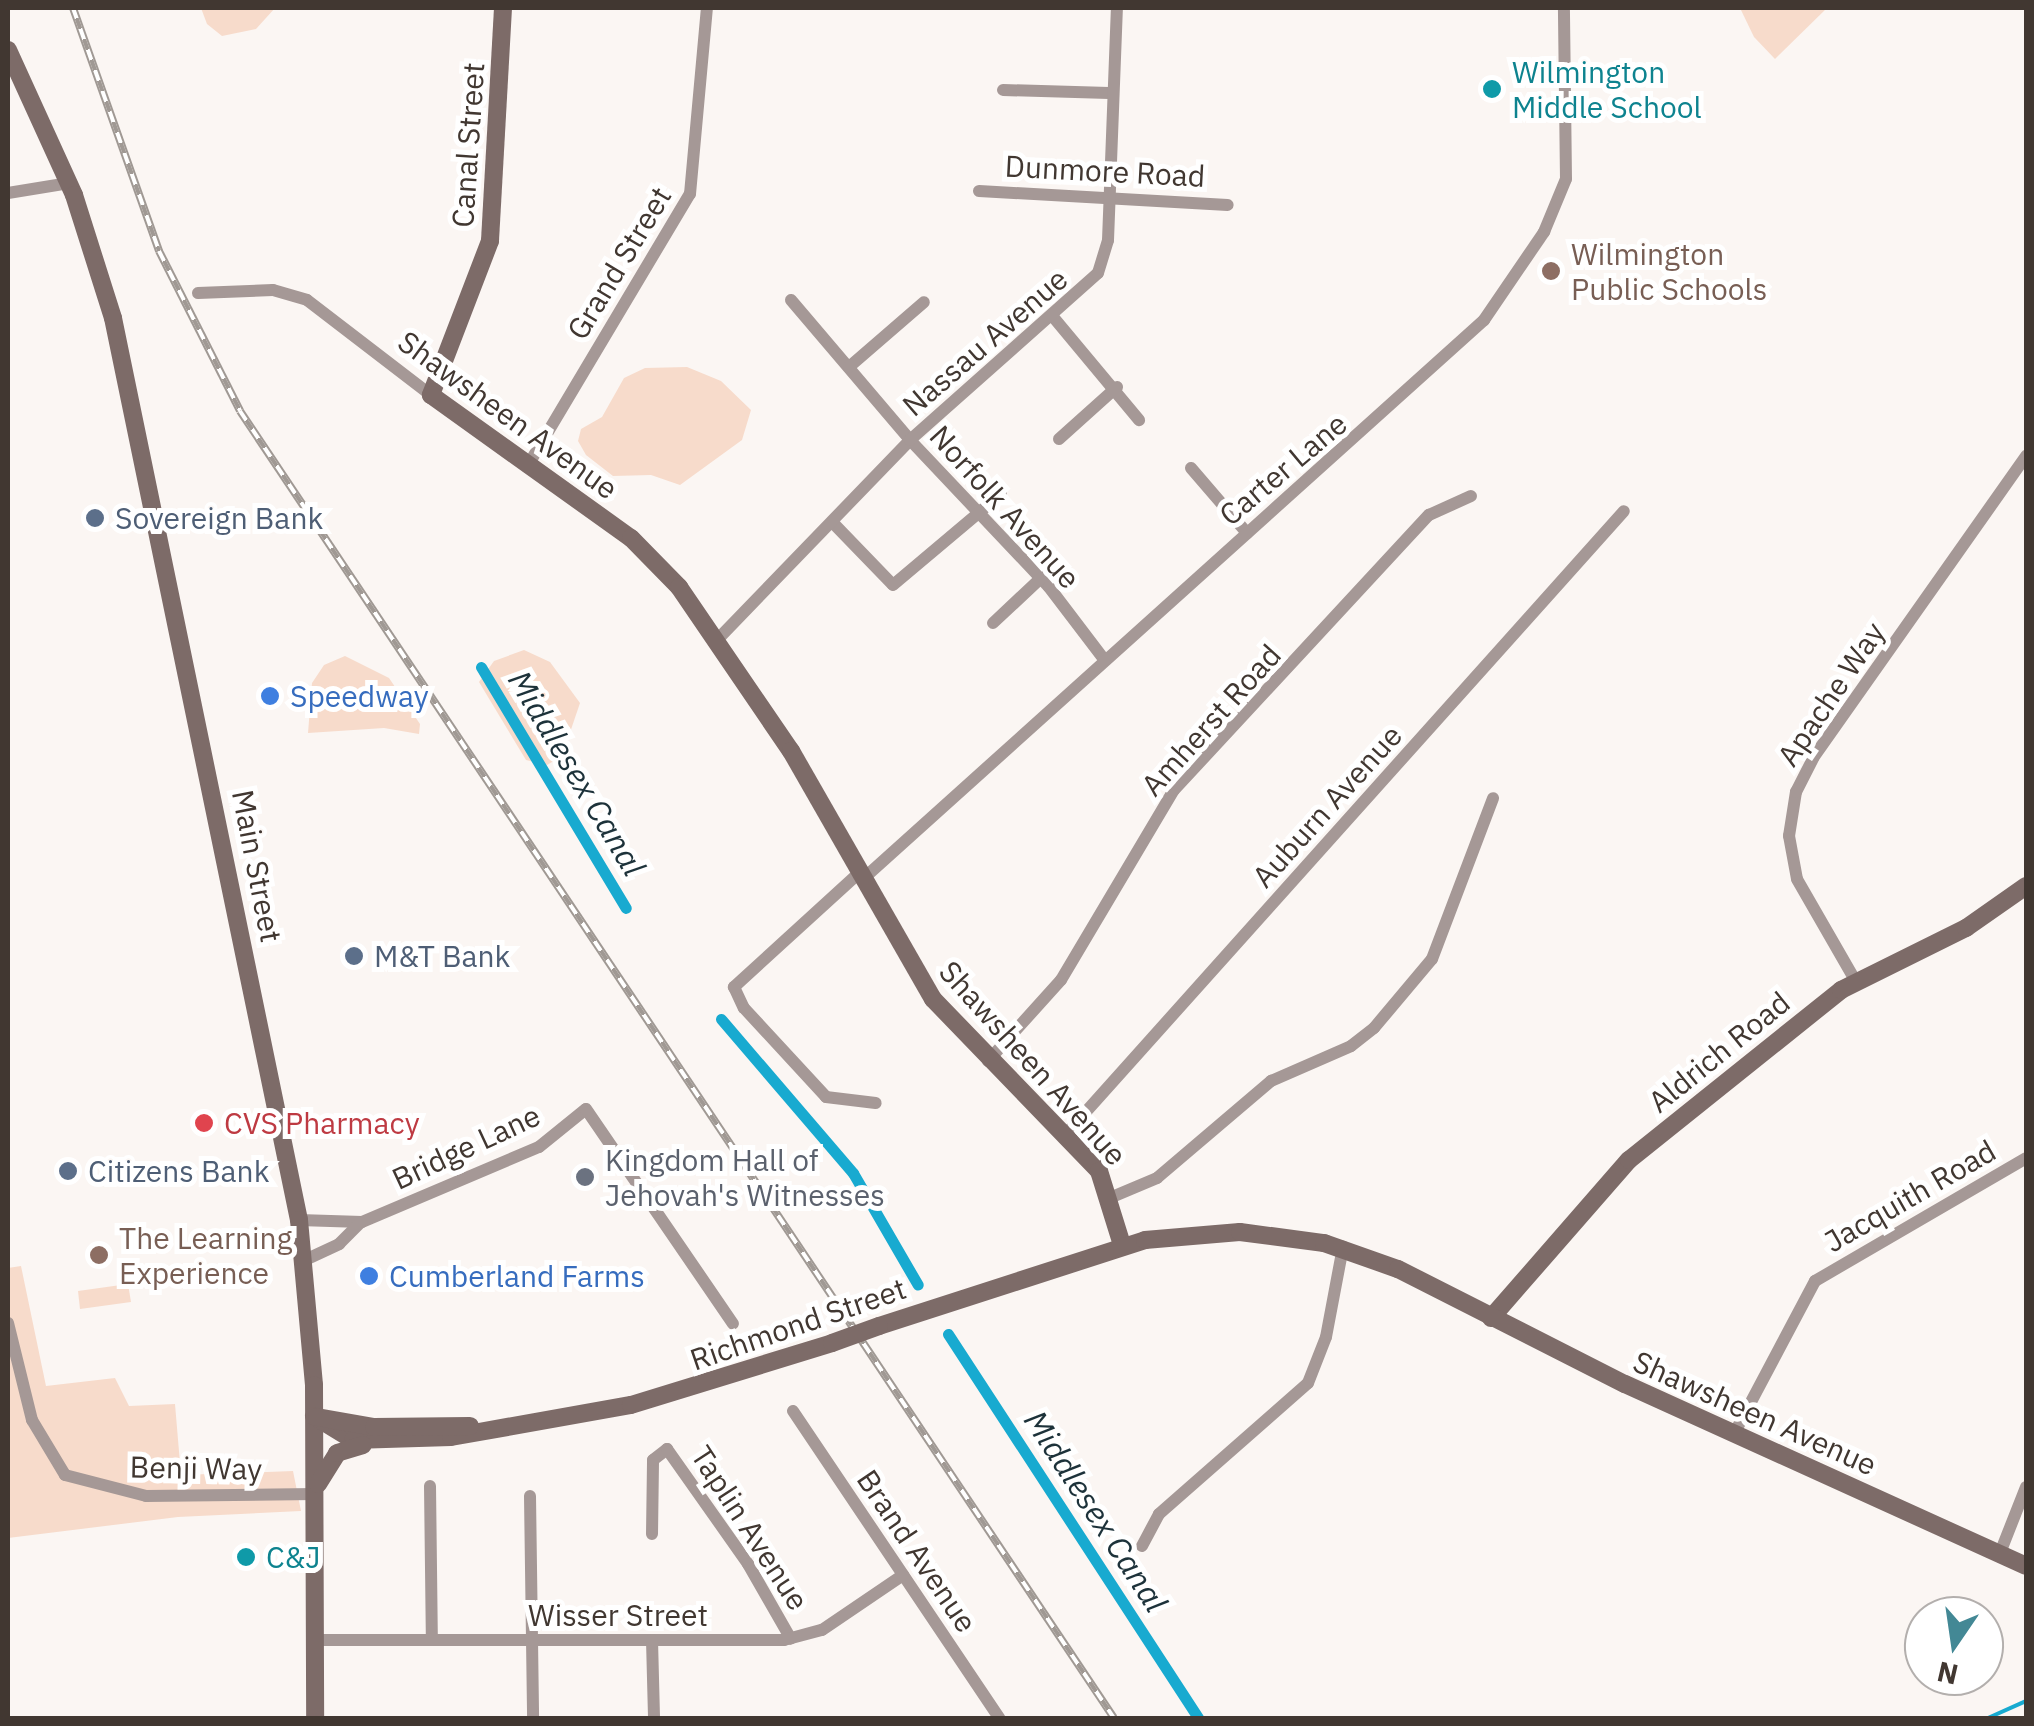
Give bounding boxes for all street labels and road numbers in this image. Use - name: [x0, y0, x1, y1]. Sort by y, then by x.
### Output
- street label: Canal Street: [444, 61, 492, 229]
- street label: Dunmore Road: [1004, 148, 1206, 194]
- street label: Grand Street: [559, 180, 679, 346]
- street label: Nassau Avenue: [895, 261, 1075, 423]
- street label: Shawsheen Avenue: [391, 323, 625, 507]
- street label: Carter Lane: [1212, 405, 1354, 533]
- street label: Norfolk Avenue: [922, 418, 1088, 596]
- street label: Apache Way: [1770, 615, 1892, 773]
- street label: Amherst Road: [1134, 637, 1288, 803]
- street label: Auburn Avenue: [1245, 717, 1409, 895]
- street label: Main Street: [225, 787, 289, 945]
- street label: Shawsheen Avenue: [932, 954, 1134, 1172]
- street label: Aldrich Road: [1641, 984, 1797, 1120]
- street label: Bridge Lane: [386, 1097, 546, 1197]
- street label: Jacquith Road: [1818, 1132, 2002, 1260]
- street label: Richmond Street: [685, 1270, 911, 1378]
- street label: Shawsheen Avenue: [1628, 1343, 1882, 1483]
- street label: Taplin Avenue: [684, 1439, 816, 1617]
- street label: Benji Way: [129, 1449, 263, 1487]
- street label: Brand Avenue: [849, 1463, 985, 1639]
- street label: Wisser Street: [528, 1597, 708, 1633]

